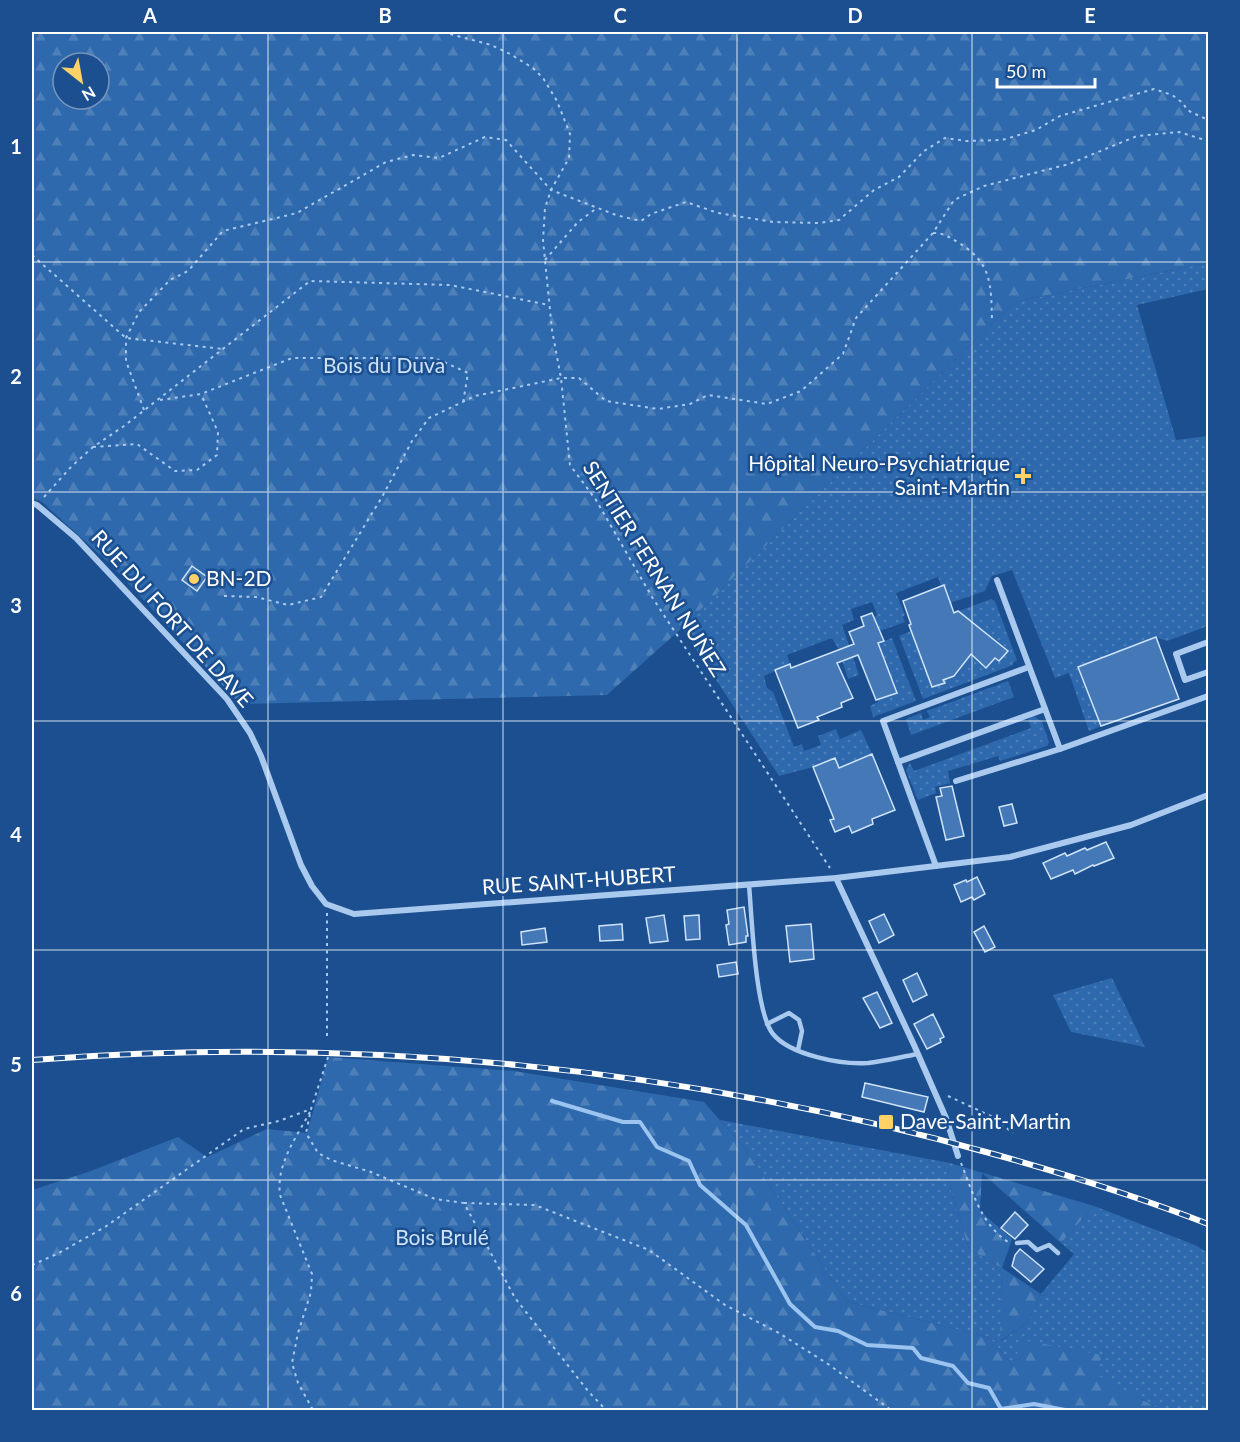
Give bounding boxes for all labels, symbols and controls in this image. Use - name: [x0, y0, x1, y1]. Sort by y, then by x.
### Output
- text: A: [142, 3, 157, 27]
- text: B: [378, 3, 392, 27]
- text: C: [613, 3, 627, 27]
- text: D: [847, 3, 863, 27]
- text: E: [1084, 3, 1096, 27]
- north arrow: [51, 51, 111, 111]
- scale bar: [997, 51, 1094, 89]
- text: 50 m: [1006, 60, 1046, 82]
- text: N: [79, 83, 99, 106]
- text: 1: [10, 134, 22, 158]
- park label: Bois du Duva: [323, 352, 445, 377]
- text: 2: [10, 364, 22, 388]
- place label: Hôpital Neuro-Psychiatrique Saint-Martin: [748, 450, 1010, 499]
- street label: SENTIER FERNAN NUÑEZ: [579, 456, 732, 681]
- marker: Hôpital Neuro-Psychiatrique Saint-Martin: [1014, 467, 1032, 485]
- street label: RUE DU FORT DE DAVE: [87, 524, 259, 712]
- place label: BN-2D: [206, 565, 272, 590]
- marker: BN-2D: [187, 572, 201, 586]
- text: 3: [10, 593, 22, 617]
- text: 4: [10, 822, 22, 846]
- street label: RUE SAINT-HUBERT: [481, 860, 677, 899]
- text: 5: [10, 1052, 22, 1076]
- place label: Dave-Saint-Martin: [900, 1108, 1071, 1133]
- marker: Dave-Saint-Martin: [877, 1113, 895, 1131]
- park label: Bois Brulé: [395, 1224, 489, 1249]
- text: 6: [10, 1281, 22, 1305]

